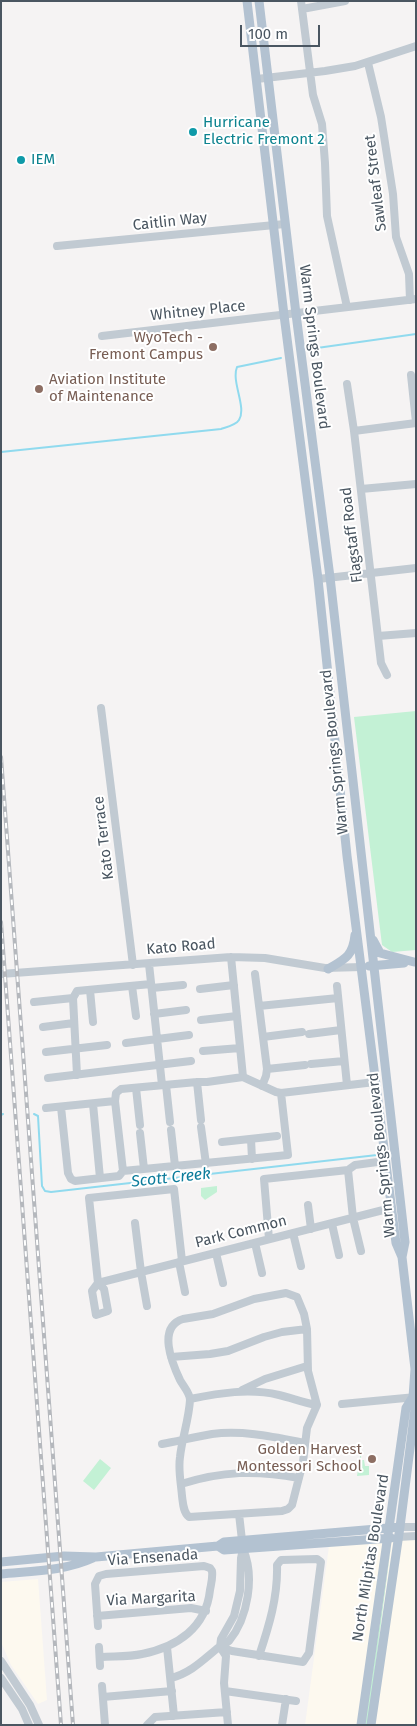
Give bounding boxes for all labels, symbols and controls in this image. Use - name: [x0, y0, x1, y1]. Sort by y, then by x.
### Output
- scale bar: [242, 15, 322, 47]
- text: 100 m: [248, 25, 288, 43]
- place label: Hurricane Electric Fremont 2: [203, 114, 325, 149]
- marker: Hurricane Electric Fremont 2: [187, 126, 199, 138]
- street label: Sawleaf Street: [361, 134, 391, 232]
- place label: IEM: [31, 151, 55, 169]
- marker: IEM: [15, 154, 27, 166]
- street label: Caitlin Way: [132, 209, 208, 235]
- street label: Warm Springs Boulevard: [295, 264, 333, 430]
- street label: Whitney Place: [150, 297, 246, 325]
- place label: WyoTech - Fremont Campus: [89, 329, 203, 364]
- marker: WyoTech - Fremont Campus: [207, 341, 219, 353]
- place label: Aviation Institute of Maintenance: [49, 371, 166, 406]
- marker: Aviation Institute of Maintenance: [33, 383, 45, 395]
- street label: Flagstaff Road: [337, 486, 367, 584]
- street label: Warm Springs Boulevard: [317, 669, 353, 835]
- street label: Kato Terrace: [90, 795, 118, 881]
- street label: Kato Road: [146, 935, 216, 959]
- street label: Warm Springs Boulevard: [364, 1072, 400, 1238]
- water label: Scott Creek: [130, 1164, 212, 1192]
- street label: Park Common: [193, 1212, 289, 1252]
- place label: Golden Harvest Montessori School: [237, 1441, 362, 1476]
- marker: Golden Harvest Montessori School: [366, 1453, 378, 1465]
- street label: North Milpitas Boulevard: [349, 1473, 393, 1643]
- street label: Via Ensenada: [107, 1546, 199, 1570]
- street label: Via Margarita: [106, 1588, 196, 1610]

